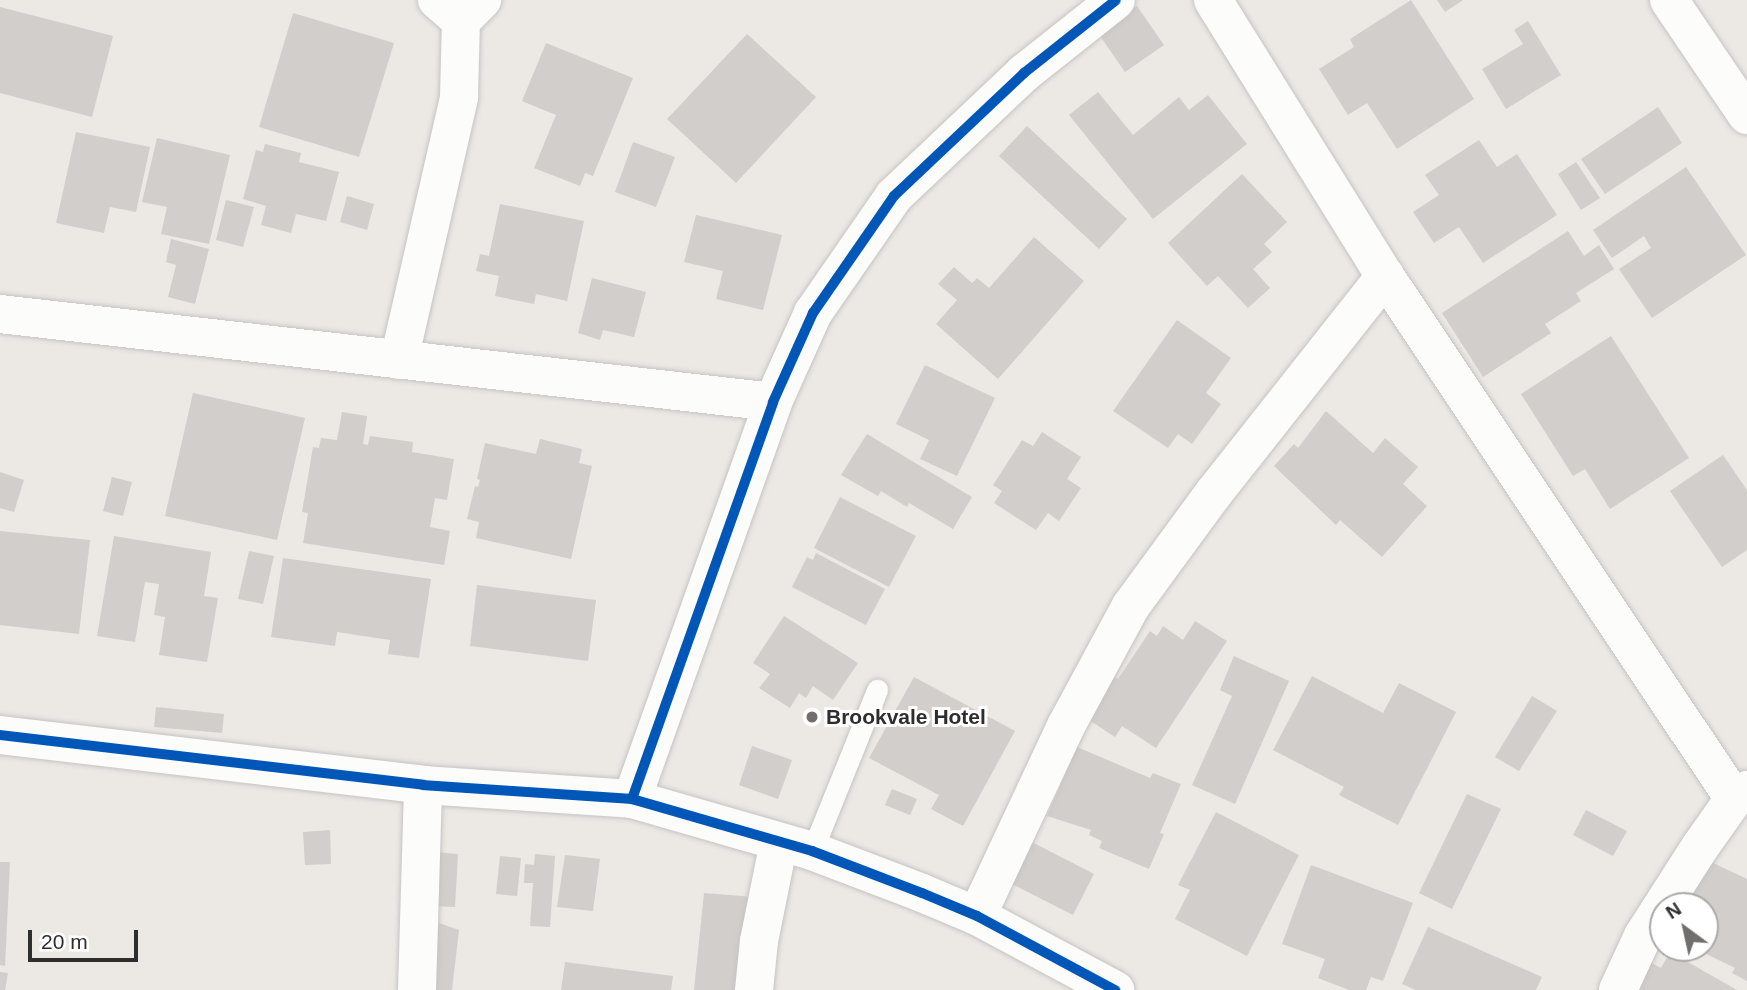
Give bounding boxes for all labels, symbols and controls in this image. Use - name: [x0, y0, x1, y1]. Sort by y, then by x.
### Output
- place label: Brookvale Hotel: [826, 704, 986, 730]
- marker: Brookvale Hotel: [804, 709, 820, 725]
- north arrow: [1649, 892, 1719, 962]
- text: N: [1662, 898, 1685, 923]
- scale bar: [32, 916, 142, 960]
- text: 20 m: [41, 930, 88, 953]

